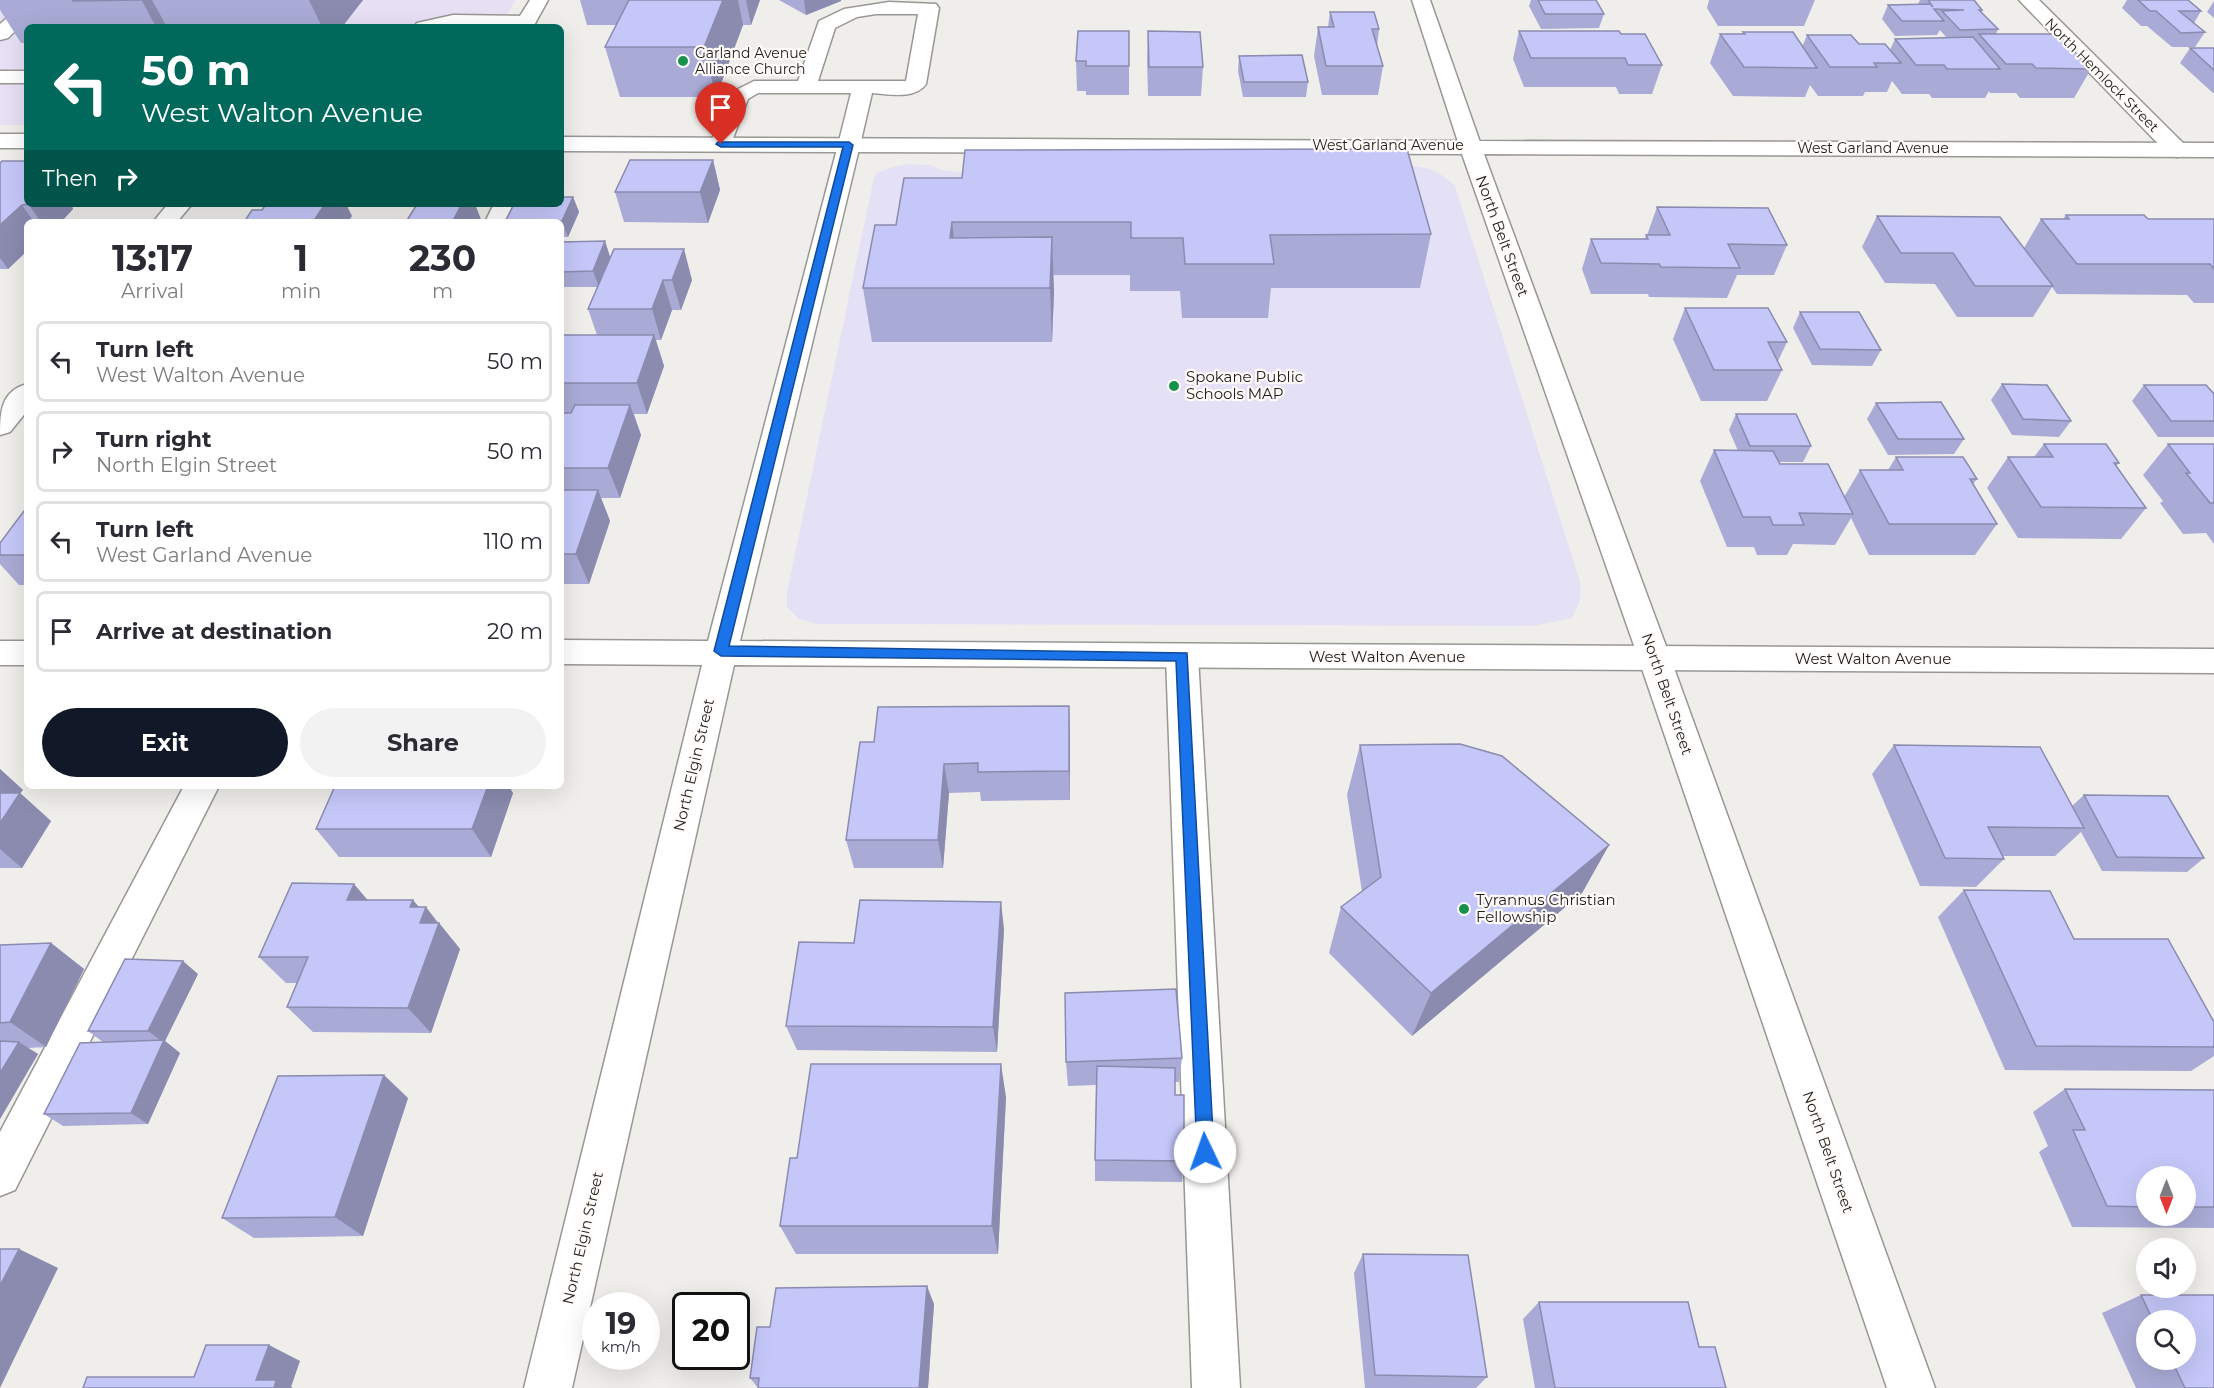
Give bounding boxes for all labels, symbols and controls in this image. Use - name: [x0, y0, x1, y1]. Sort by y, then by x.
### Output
- street label: North Hemlock Street: [2041, 14, 2163, 136]
- text: 50 m: [141, 44, 250, 96]
- place label: Garland Avenue Alliance Church: [695, 44, 807, 78]
- icon: left: [42, 48, 120, 126]
- marker: Garland Avenue Alliance Church: [676, 54, 690, 68]
- pin: [695, 82, 746, 144]
- icon: arrive: [704, 91, 737, 124]
- text: West Walton Avenue: [141, 96, 423, 129]
- street label: West Garland Avenue: [1312, 136, 1464, 154]
- street label: West Garland Avenue: [1797, 139, 1949, 157]
- icon: right: [110, 162, 143, 195]
- text: Then: [42, 165, 98, 192]
- street label: North Belt Street: [1472, 173, 1533, 299]
- text: 13:17: [112, 236, 193, 280]
- text: 1: [294, 236, 308, 280]
- text: 230: [409, 236, 476, 280]
- text: Arrival: [121, 279, 184, 303]
- text: min: [281, 279, 321, 303]
- text: m: [432, 279, 453, 303]
- text: Turn left: [96, 336, 194, 363]
- icon: left: [45, 345, 78, 378]
- text: 50 m: [487, 348, 543, 375]
- text: West Walton Avenue: [96, 363, 305, 387]
- place label: Spokane Public Schools MAP: [1186, 367, 1303, 403]
- marker: Spokane Public Schools MAP: [1167, 379, 1181, 393]
- text: Turn right: [96, 426, 211, 453]
- icon: right: [45, 435, 78, 468]
- text: 50 m: [487, 438, 543, 465]
- text: North Elgin Street: [96, 453, 277, 477]
- text: Turn left: [96, 516, 194, 543]
- icon: left: [45, 525, 78, 558]
- text: 110 m: [483, 528, 543, 555]
- text: West Garland Avenue: [96, 543, 312, 567]
- icon: arrive: [45, 615, 78, 648]
- text: Arrive at destination: [96, 618, 332, 645]
- text: 20 m: [487, 618, 543, 645]
- street label: North Belt Street: [1638, 630, 1697, 757]
- street label: West Walton Avenue: [1309, 647, 1465, 666]
- street label: West Walton Avenue: [1795, 649, 1951, 668]
- street label: North Elgin Street: [669, 697, 718, 833]
- button: Exit: [42, 708, 288, 777]
- button: Share: [300, 708, 546, 777]
- place label: Tyrannus Christian Fellowship: [1476, 890, 1616, 926]
- marker: Tyrannus Christian Fellowship: [1457, 902, 1471, 916]
- street label: North Belt Street: [1799, 1088, 1858, 1215]
- position arrow: [1173, 1120, 1237, 1184]
- north arrow: [2136, 1166, 2196, 1226]
- map controls: [2136, 1166, 2196, 1370]
- street label: North Elgin Street: [558, 1170, 607, 1306]
- button: sound: [2136, 1238, 2196, 1298]
- speed limit sign: 20: [672, 1292, 750, 1370]
- text: 19: [606, 1305, 636, 1342]
- button: search: [2136, 1310, 2196, 1370]
- text: km/h: [601, 1337, 641, 1356]

